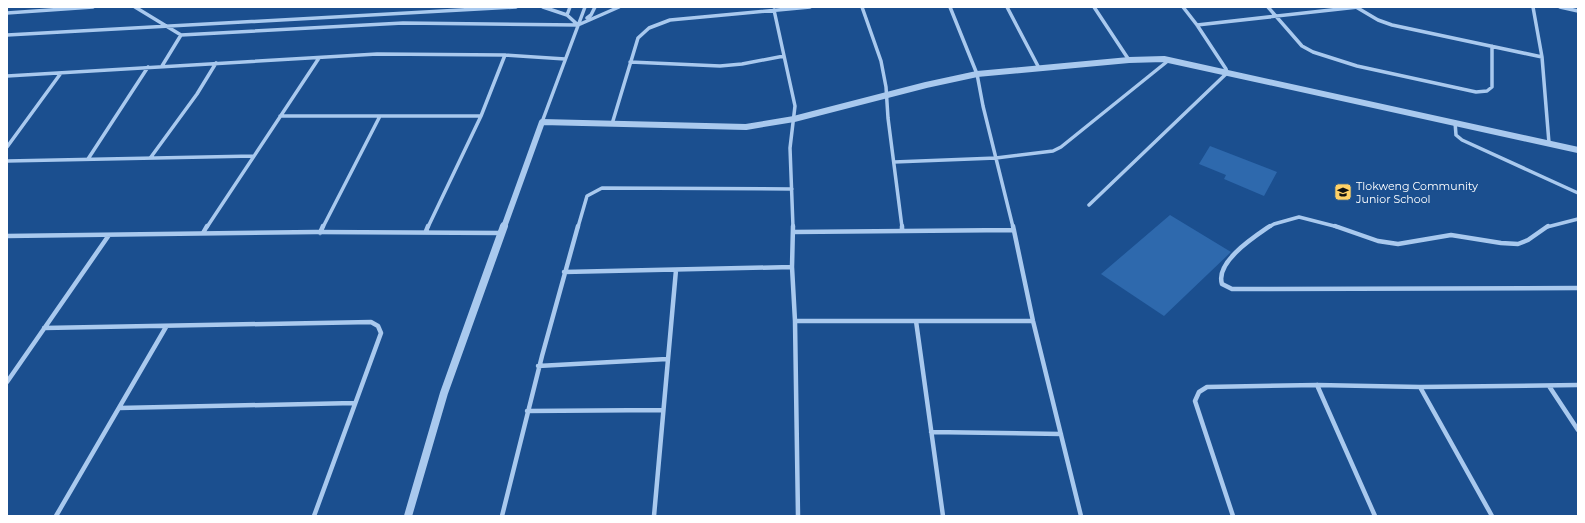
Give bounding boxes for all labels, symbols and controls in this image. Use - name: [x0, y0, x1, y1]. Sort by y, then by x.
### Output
- place label: Tlokweng Community Junior School: [1355, 179, 1478, 206]
- school or university icon: Tlokweng Community Junior School: [1333, 182, 1353, 202]

